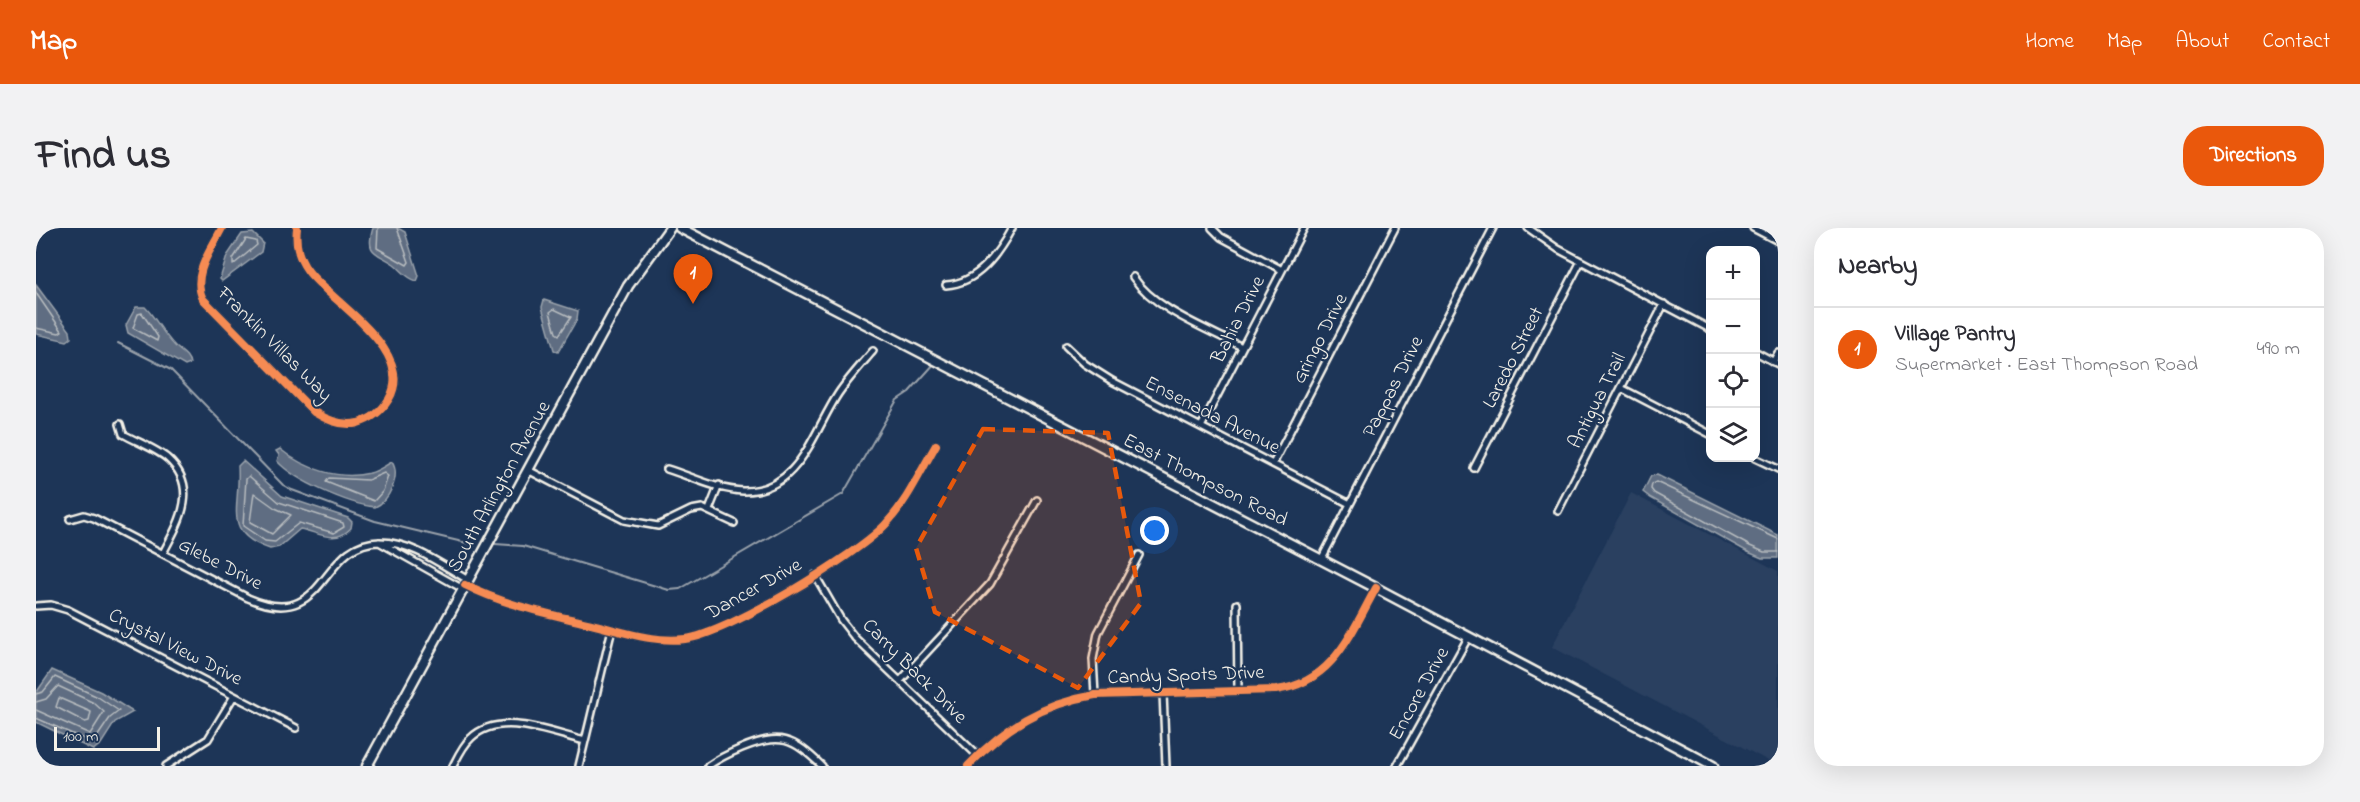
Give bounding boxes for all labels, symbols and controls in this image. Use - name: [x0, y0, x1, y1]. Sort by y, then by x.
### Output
- text: Map: [30, 22, 77, 63]
- text: Home: [2025, 27, 2074, 57]
- text: Map: [2107, 27, 2142, 57]
- text: About: [2175, 27, 2229, 57]
- text: Contact: [2262, 27, 2330, 57]
- text: Find us: [36, 126, 171, 187]
- button: Directions: [2183, 126, 2324, 186]
- map controls: [1706, 246, 1760, 462]
- button: +: [1706, 246, 1760, 300]
- text: Nearby: [1838, 248, 1917, 286]
- pin: 1: [674, 254, 712, 304]
- street label: Bahia Drive: [1204, 271, 1273, 370]
- street label: Franklin Villas Way: [209, 280, 338, 409]
- street label: Gringo Drive: [1286, 289, 1357, 390]
- button: −: [1706, 300, 1760, 354]
- street label: Laredo Street: [1476, 302, 1552, 414]
- text: Village Pantry: [1895, 319, 2016, 351]
- street label: Pappas Drive: [1356, 331, 1432, 443]
- text: 1: [1854, 335, 1861, 364]
- text: 490 m: [2257, 335, 2300, 364]
- street label: Antigua Trail: [1561, 348, 1635, 454]
- text: Supermarket · East Thompson Road: [1895, 351, 2198, 380]
- button: locate: [1706, 354, 1760, 408]
- street label: Ensenada Avenue: [1139, 369, 1285, 463]
- street label: South Arlington Avenue: [441, 396, 560, 578]
- button: layers: [1706, 408, 1760, 462]
- street label: East Thompson Road: [1118, 427, 1292, 535]
- your location: [1140, 516, 1169, 545]
- street label: Glebe Drive: [173, 531, 267, 599]
- street label: Dancer Drive: [700, 552, 807, 629]
- street label: Crystal View Drive: [103, 602, 247, 694]
- street label: Carry Back Drive: [855, 613, 973, 731]
- street label: Encore Drive: [1382, 642, 1458, 746]
- street label: Candy Spots Drive: [1107, 659, 1265, 693]
- scale bar: [54, 724, 160, 752]
- text: 100 m: [63, 725, 98, 749]

